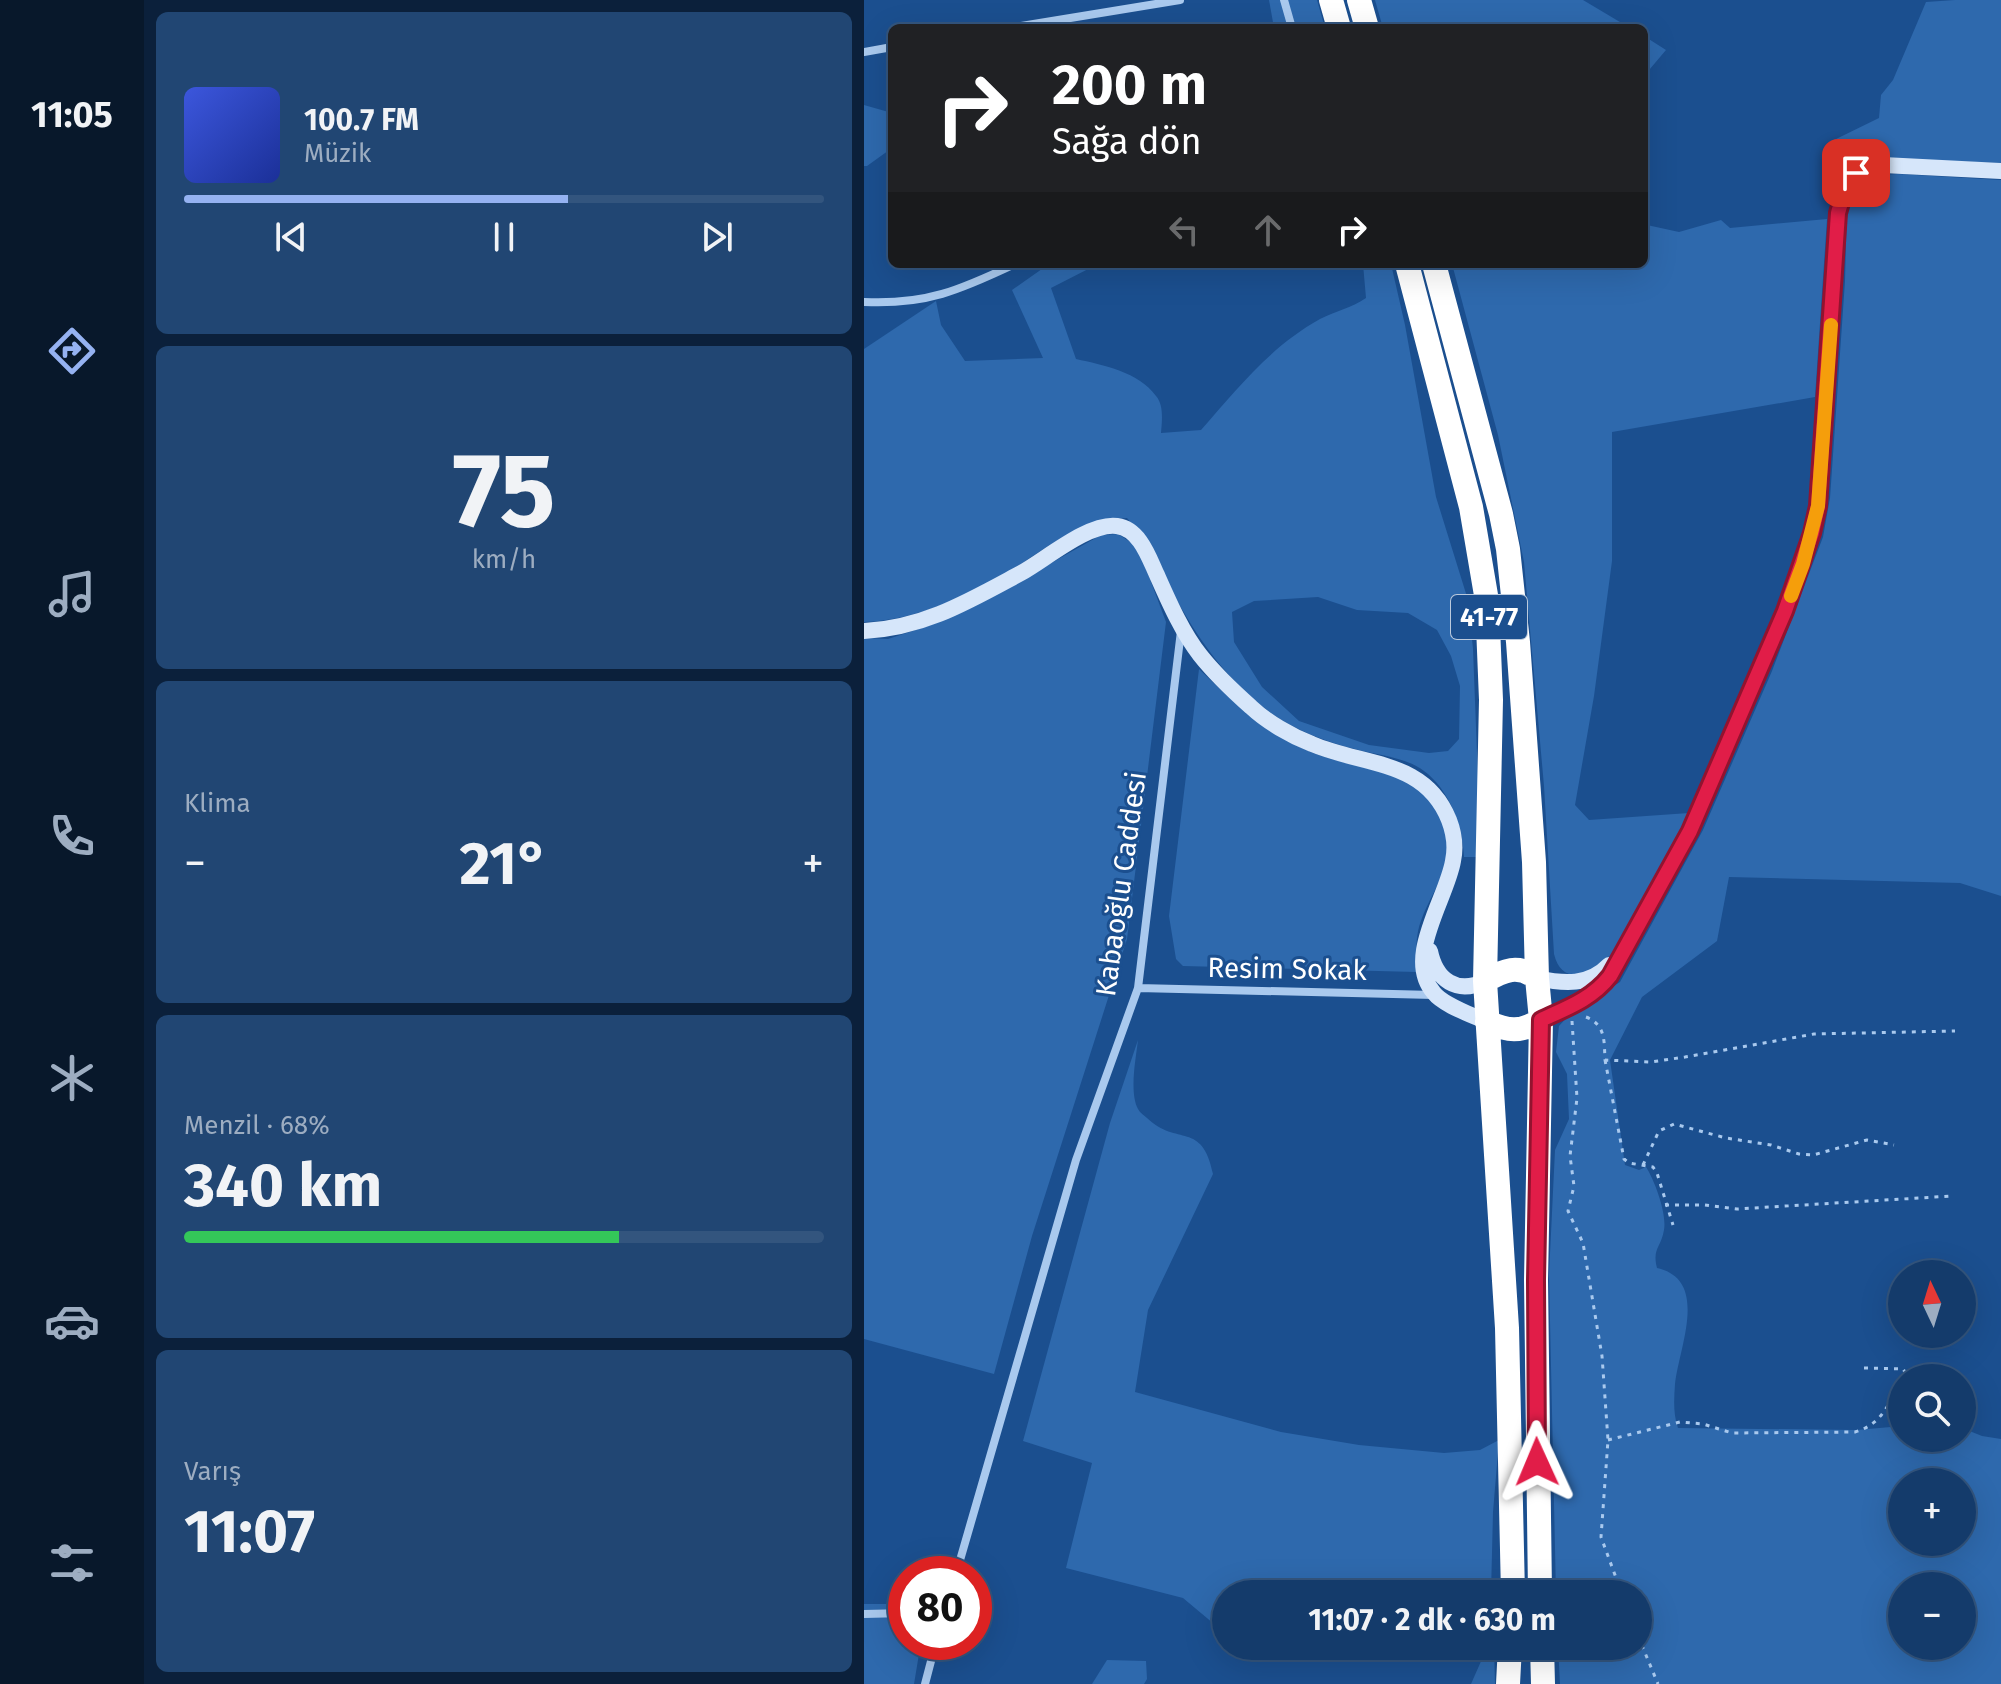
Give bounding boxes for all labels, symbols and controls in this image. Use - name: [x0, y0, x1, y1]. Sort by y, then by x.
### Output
- text: 200 m: [1052, 52, 1207, 119]
- icon: right: [920, 56, 1024, 160]
- text: 11:05: [31, 93, 113, 137]
- text: 100.7 FM: [304, 102, 419, 138]
- text: Sağa dön: [1052, 120, 1202, 164]
- text: Müzik: [304, 138, 371, 169]
- pin: [1822, 139, 1890, 207]
- icon: arrive: [1834, 151, 1878, 195]
- icon: left: [1162, 208, 1206, 252]
- icon: ahead: [1246, 208, 1290, 252]
- icon: right: [1330, 208, 1374, 252]
- icon: previous: [269, 215, 313, 259]
- icon: pause: [482, 215, 526, 259]
- icon: next: [695, 215, 739, 259]
- icon: directions: [44, 323, 100, 379]
- text: 75: [452, 429, 556, 554]
- text: km/h: [472, 544, 536, 575]
- icon: music: [44, 566, 100, 622]
- road number: 41-77: [1451, 595, 1527, 639]
- street label: Kabaoğlu Caddesi: [1089, 770, 1153, 998]
- text: Klima: [184, 788, 251, 819]
- icon: phone: [44, 808, 100, 864]
- text: 21°: [460, 828, 548, 900]
- text: −: [184, 837, 206, 890]
- text: +: [802, 837, 824, 890]
- street label: Resim Sokak: [1207, 951, 1368, 987]
- icon: climate: [44, 1050, 100, 1106]
- text: Menzil · 68%: [184, 1110, 330, 1141]
- text: 340 km: [184, 1150, 382, 1222]
- north arrow: [1888, 1260, 1976, 1348]
- map controls: [1888, 1260, 1976, 1660]
- icon: car: [44, 1293, 100, 1349]
- button: search: [1888, 1364, 1976, 1452]
- position arrow: [1495, 1420, 1579, 1504]
- text: Varış: [184, 1456, 241, 1487]
- button: +: [1888, 1468, 1976, 1556]
- text: 11:07: [184, 1496, 315, 1568]
- icon: filters: [44, 1535, 100, 1591]
- speed limit sign: 80: [888, 1556, 992, 1660]
- button: −: [1888, 1572, 1976, 1660]
- text: 11:07 · 2 dk · 630 m: [1308, 1602, 1556, 1638]

